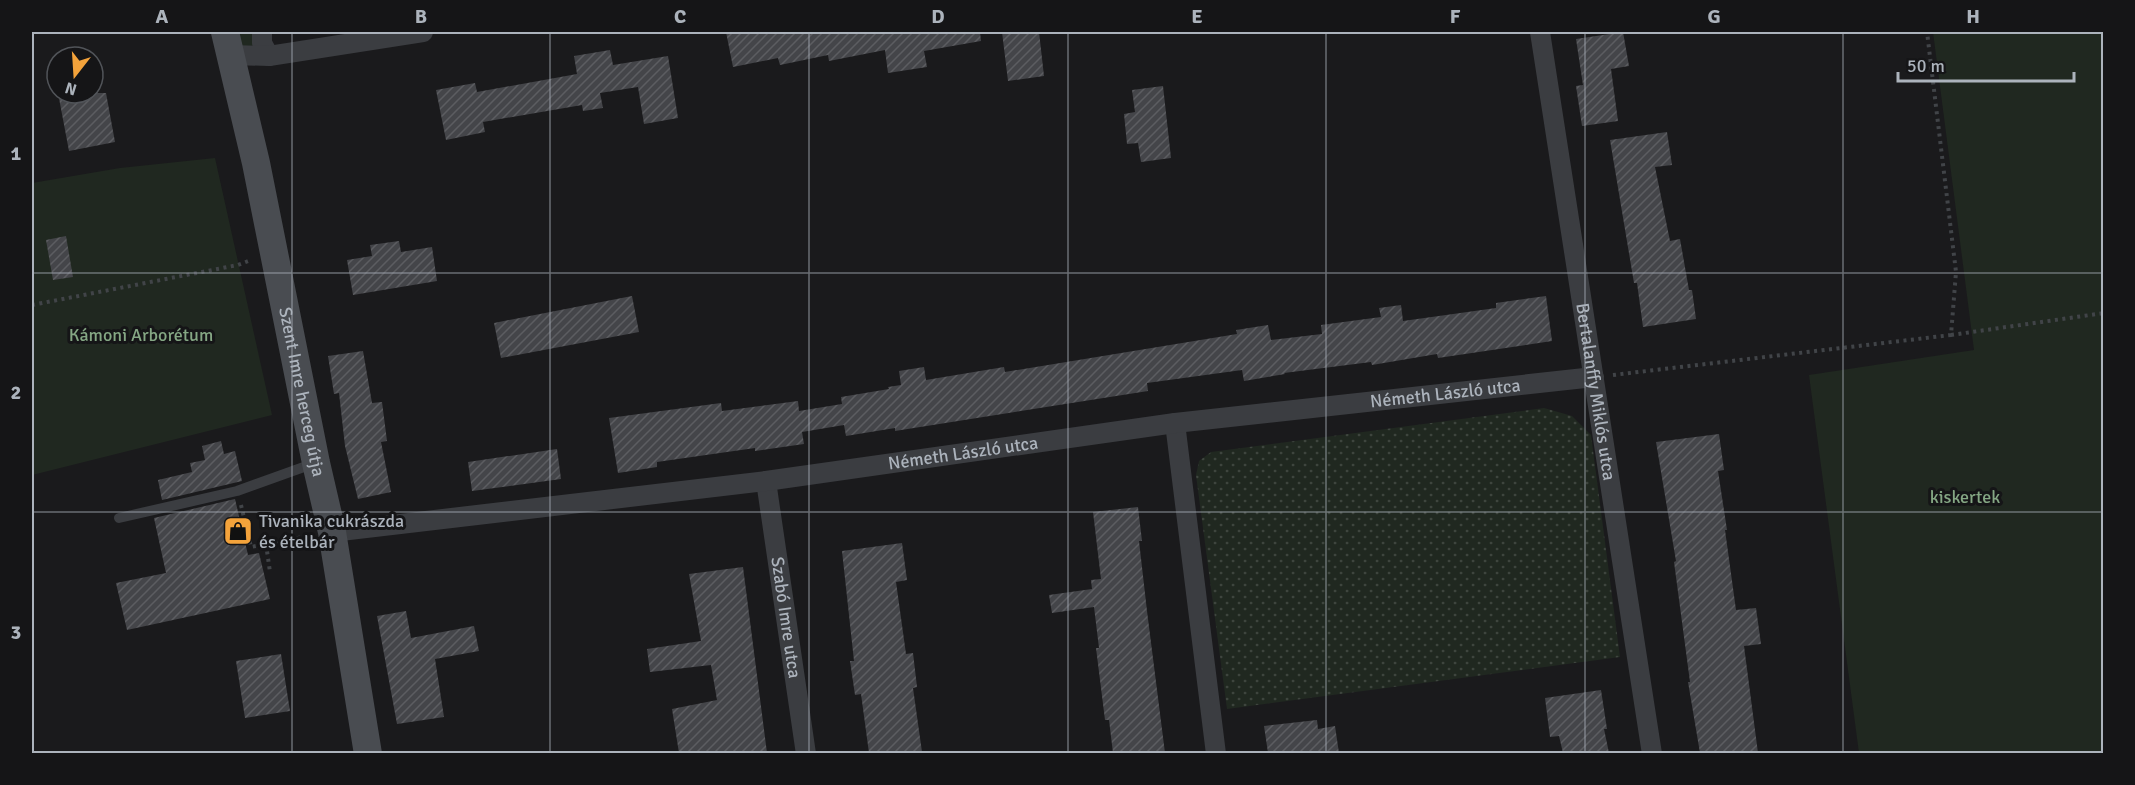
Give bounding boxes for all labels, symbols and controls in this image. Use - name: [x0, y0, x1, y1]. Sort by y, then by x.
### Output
- text: A: [156, 4, 169, 29]
- text: B: [415, 4, 427, 29]
- text: C: [674, 4, 686, 29]
- text: D: [931, 4, 945, 29]
- text: E: [1191, 4, 1203, 29]
- text: F: [1450, 4, 1461, 29]
- text: G: [1707, 4, 1721, 29]
- text: H: [1966, 4, 1980, 29]
- north arrow: [45, 45, 105, 105]
- scale bar: [1898, 45, 2074, 83]
- text: 50 m: [1907, 55, 1945, 77]
- text: N: [63, 77, 79, 100]
- text: 1: [11, 141, 22, 166]
- street label: Bertalanffy Miklós utca: [1571, 301, 1620, 482]
- street label: Szent Imre herceg útja: [274, 305, 330, 479]
- park label: Kámoni Arborétum: [69, 324, 213, 346]
- street label: Németh László utca: [1369, 374, 1522, 413]
- text: 2: [11, 380, 21, 405]
- street label: Németh László utca: [887, 432, 1039, 475]
- park label: kiskertek: [1930, 486, 2000, 508]
- place label: Tivanika cukrászda és ételbár: [259, 510, 404, 553]
- shop icon: Tivanika cukrászda és ételbár: [222, 515, 254, 547]
- street label: Szabó Imre utca: [766, 555, 806, 680]
- text: 3: [11, 620, 21, 645]

